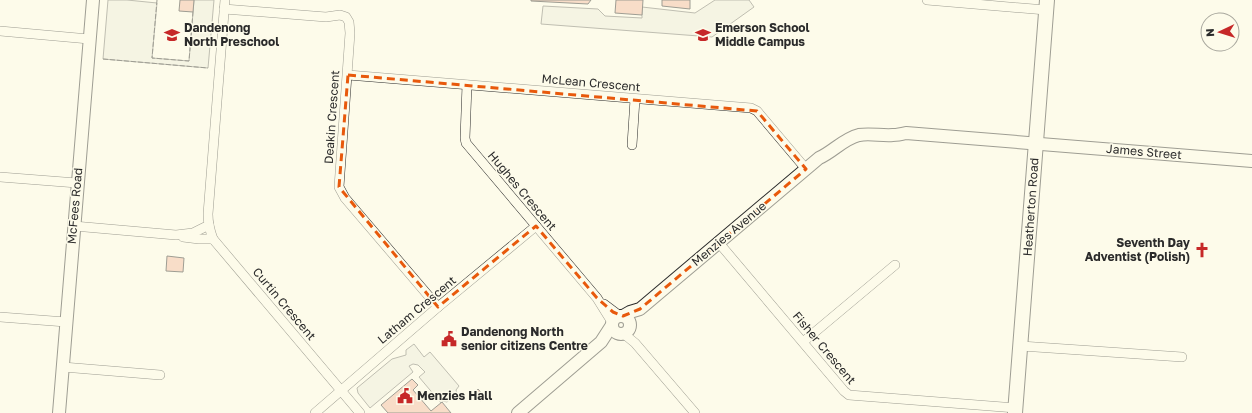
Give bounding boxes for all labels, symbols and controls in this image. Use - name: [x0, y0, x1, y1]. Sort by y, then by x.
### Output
- north arrow: [1200, 12, 1240, 52]
- place label: Dandenong North Preschool: [184, 20, 279, 49]
- place label: Emerson School Middle Campus: [715, 20, 810, 49]
- school or university icon: Dandenong North Preschool: [163, 26, 181, 44]
- school or university icon: Emerson School Middle Campus: [694, 26, 712, 44]
- text: N: [1203, 28, 1216, 37]
- street label: Deakin Crescent: [321, 69, 342, 164]
- street label: McLean Crescent: [541, 71, 641, 94]
- street label: James Street: [1106, 141, 1183, 162]
- street label: Hughes Crescent: [485, 148, 560, 234]
- street label: Heatherton Road: [1020, 157, 1041, 257]
- street label: McFees Road: [64, 167, 85, 245]
- street label: Menzies Avenue: [688, 198, 769, 269]
- place label: Seventh Day Adventist (Polish): [1085, 235, 1191, 264]
- church icon: Seventh Day Adventist (Polish): [1193, 241, 1211, 259]
- street label: Curtin Crescent: [250, 264, 319, 343]
- street label: Latham Crescent: [374, 272, 459, 347]
- street label: Fisher Crescent: [790, 308, 859, 387]
- place label: Dandenong North senior citizens Centre: [461, 324, 588, 353]
- public building icon: Dandenong North senior citizens Centre: [440, 330, 458, 348]
- public building icon: Menzies Hall: [396, 387, 414, 405]
- place label: Menzies Hall: [417, 388, 492, 403]

